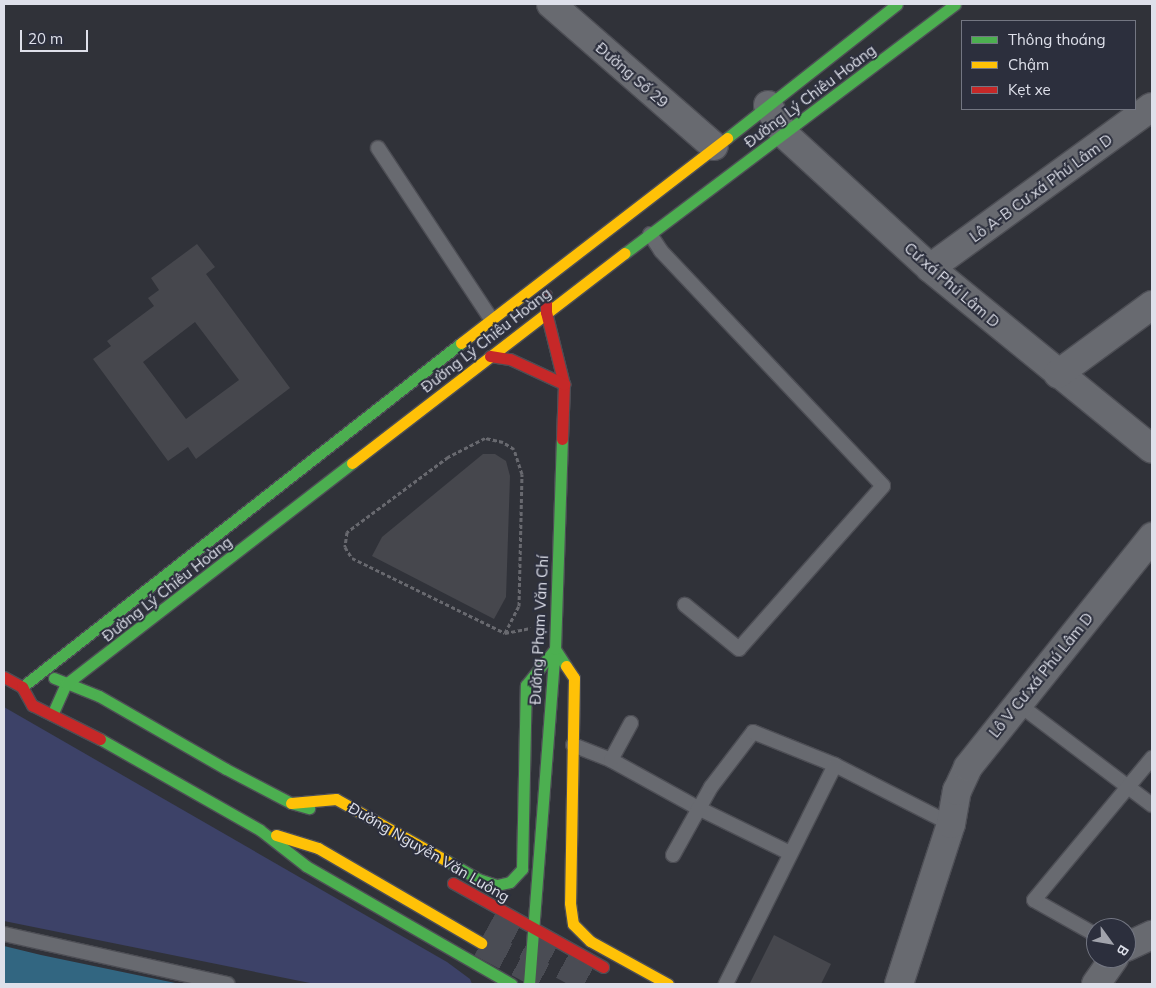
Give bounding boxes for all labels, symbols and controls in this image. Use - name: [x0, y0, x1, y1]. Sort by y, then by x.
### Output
- scale bar: [22, 20, 90, 52]
- legend: [961, 20, 1136, 110]
- text: 20 m: [28, 29, 63, 48]
- text: Thông thoáng: [1008, 30, 1106, 49]
- street label: Đường Số 29: [592, 39, 672, 111]
- street label: Đường Lý Chiêu Hoàng: [741, 41, 879, 151]
- text: Chậm: [1008, 55, 1049, 74]
- text: Kẹt xe: [1008, 80, 1051, 99]
- street label: Lô A-B Cư xá Phú Lâm D: [966, 130, 1116, 246]
- street label: Cư xá Phú Lâm D: [901, 239, 1003, 331]
- street label: Đường Lý Chiêu Hoàng: [417, 284, 555, 396]
- street label: Đường Lý Chiêu Hoàng: [98, 533, 236, 645]
- street label: Đường Phạm Văn Chí: [526, 555, 552, 705]
- street label: Lô V Cư xá Phú Lâm D: [985, 609, 1097, 741]
- street label: Đường Nguyễn Văn Luông: [345, 798, 513, 906]
- north arrow: [1086, 918, 1136, 968]
- text: B: [1113, 942, 1133, 959]

